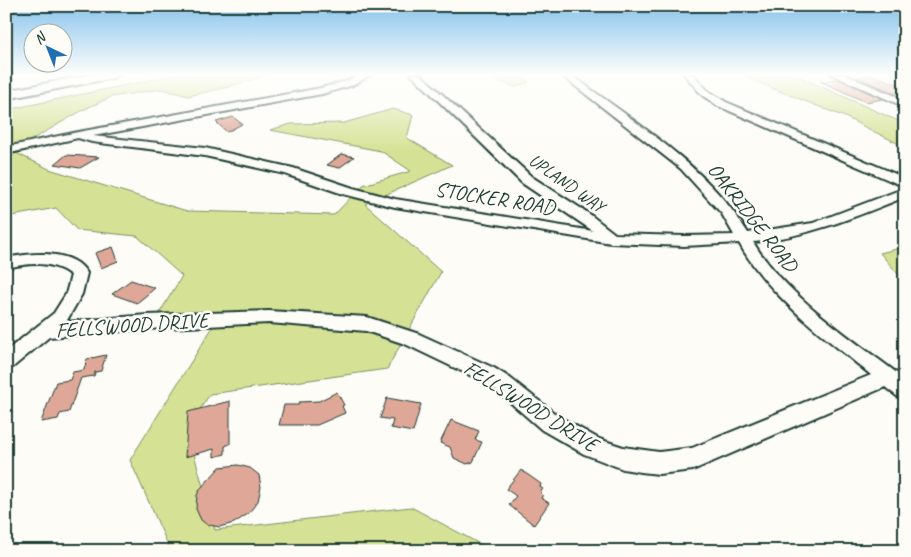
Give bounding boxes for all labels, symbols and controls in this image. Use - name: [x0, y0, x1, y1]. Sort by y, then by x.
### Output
- north arrow: [22, 22, 72, 72]
- text: N: [31, 28, 50, 48]
- street label: UPLAND WAY: [525, 149, 612, 219]
- street label: OAKRIDGE ROAD: [702, 157, 805, 278]
- street label: STOCKER ROAD: [433, 176, 558, 221]
- street label: FELLSWOOD DRIVE: [55, 307, 212, 343]
- street label: FELLSWOOD DRIVE: [459, 354, 605, 459]

